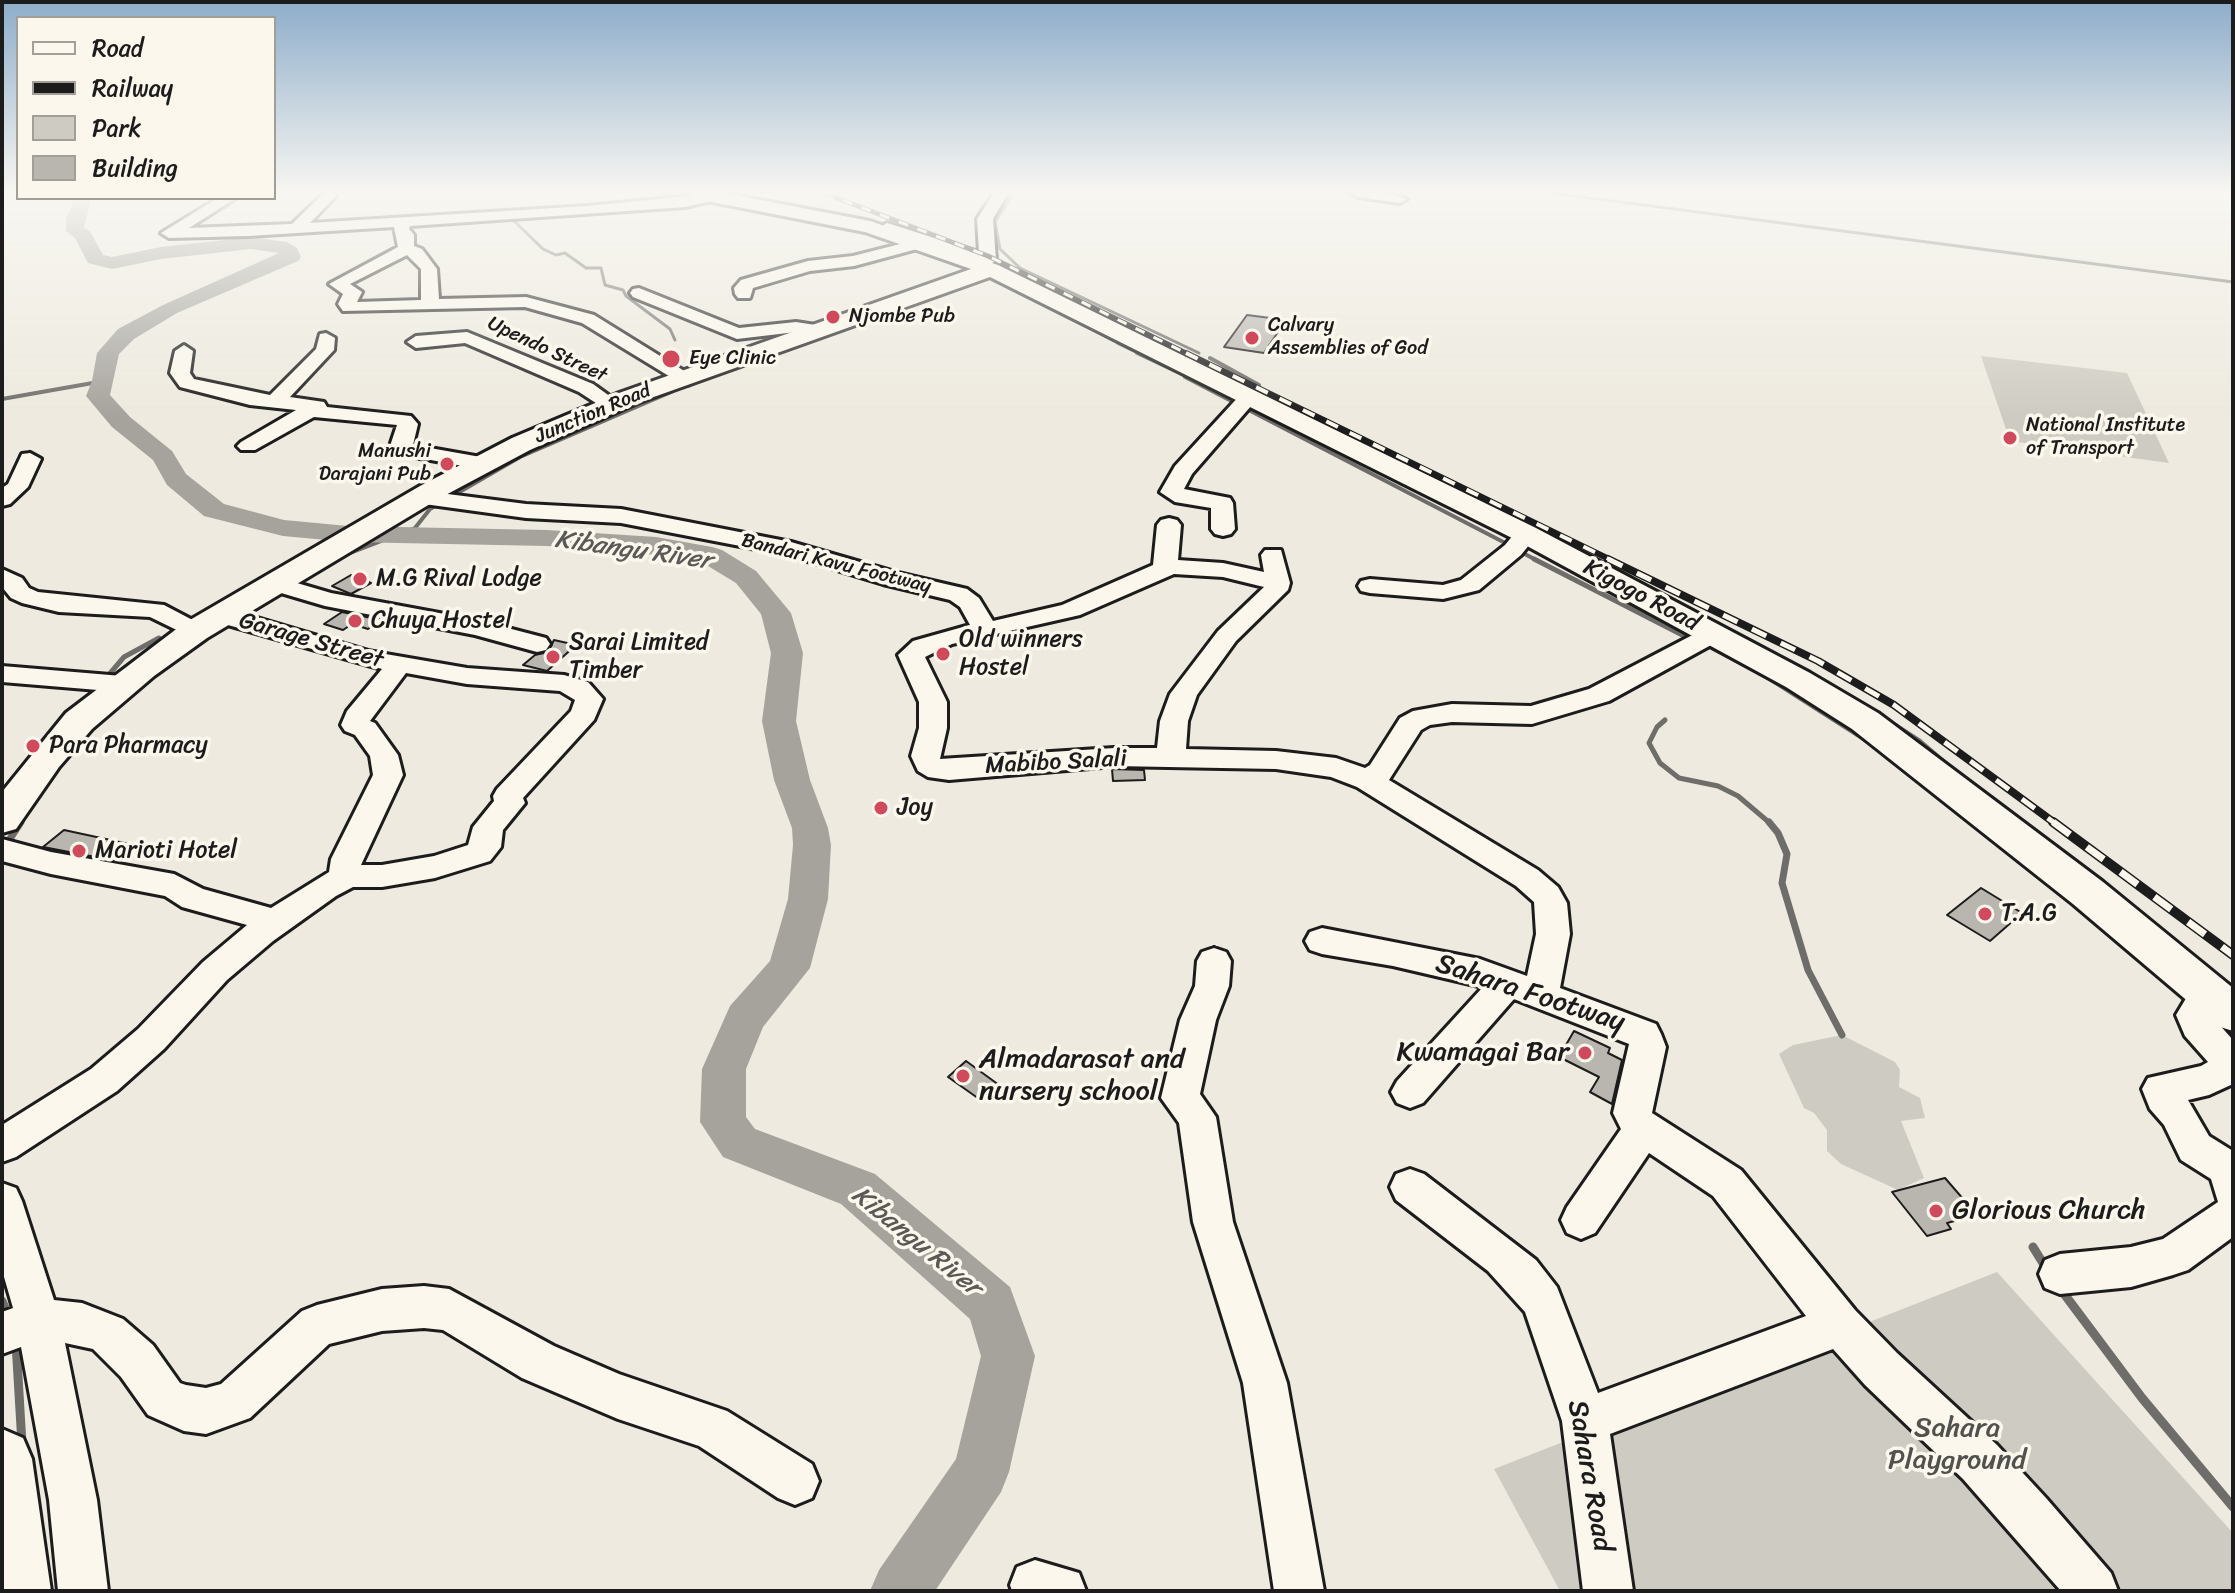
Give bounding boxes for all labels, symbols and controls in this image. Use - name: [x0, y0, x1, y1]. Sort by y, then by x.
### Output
- legend: [16, 16, 276, 200]
- text: Road: [92, 27, 143, 69]
- text: Railway: [92, 67, 173, 109]
- text: Park: [92, 107, 141, 149]
- text: Building: [92, 147, 178, 189]
- place label: Njombe Pub: [849, 305, 955, 329]
- marker: Njombe Pub: [824, 308, 842, 326]
- street label: Upendo Street: [484, 312, 610, 388]
- place label: Calvary Assemblies of God: [1268, 314, 1428, 361]
- marker: Calvary Assemblies of God: [1243, 329, 1261, 347]
- place label: Eye Clinic: [689, 347, 776, 371]
- marker: Eye Clinic: [660, 348, 682, 370]
- street label: Junction Road: [532, 379, 654, 449]
- place label: National Institute of Transport: [2026, 414, 2185, 461]
- marker: National Institute of Transport: [2001, 429, 2019, 447]
- place label: Manushi Darajani Pub: [319, 440, 431, 487]
- marker: Manushi Darajani Pub: [438, 455, 456, 473]
- water label: Kibangu River: [553, 525, 713, 577]
- street label: Bandari Kavu Footway: [739, 529, 933, 599]
- street label: Kigogo Road: [1578, 553, 1704, 639]
- place label: M.G Rival Lodge: [376, 565, 542, 593]
- marker: M.G Rival Lodge: [351, 570, 369, 588]
- street label: Garage Street: [236, 607, 386, 675]
- place label: Chuya Hostel: [371, 607, 512, 635]
- marker: Chuya Hostel: [346, 612, 364, 630]
- place label: Old winners Hostel: [959, 626, 1083, 682]
- place label: Sarai Limited Timber: [569, 629, 708, 685]
- marker: Old winners Hostel: [934, 645, 952, 663]
- marker: Sarai Limited Timber: [544, 648, 562, 666]
- place label: Para Pharmacy: [49, 732, 208, 760]
- marker: Para Pharmacy: [24, 737, 42, 755]
- street label: Mabibo Salali: [984, 745, 1128, 781]
- place label: Joy: [897, 794, 933, 822]
- marker: Joy: [872, 799, 890, 817]
- place label: Marioti Hotel: [95, 837, 237, 865]
- marker: Marioti Hotel: [70, 842, 88, 860]
- place label: T.A.G: [2001, 900, 2057, 928]
- marker: T.A.G: [1976, 905, 1994, 923]
- street label: Sahara Footway: [1431, 948, 1629, 1040]
- place label: Kwamagai Bar: [1397, 1036, 1569, 1070]
- place label: Almadarasat and nursery school: [979, 1043, 1185, 1109]
- marker: Kwamagai Bar: [1576, 1044, 1594, 1062]
- marker: Almadarasat and nursery school: [954, 1067, 972, 1085]
- water label: Kibangu River: [845, 1180, 987, 1304]
- place label: Glorious Church: [1952, 1194, 2146, 1228]
- marker: Glorious Church: [1927, 1202, 1945, 1220]
- street label: Sahara Road: [1559, 1398, 1619, 1554]
- park label: Sahara Playground: [1888, 1412, 2026, 1478]

